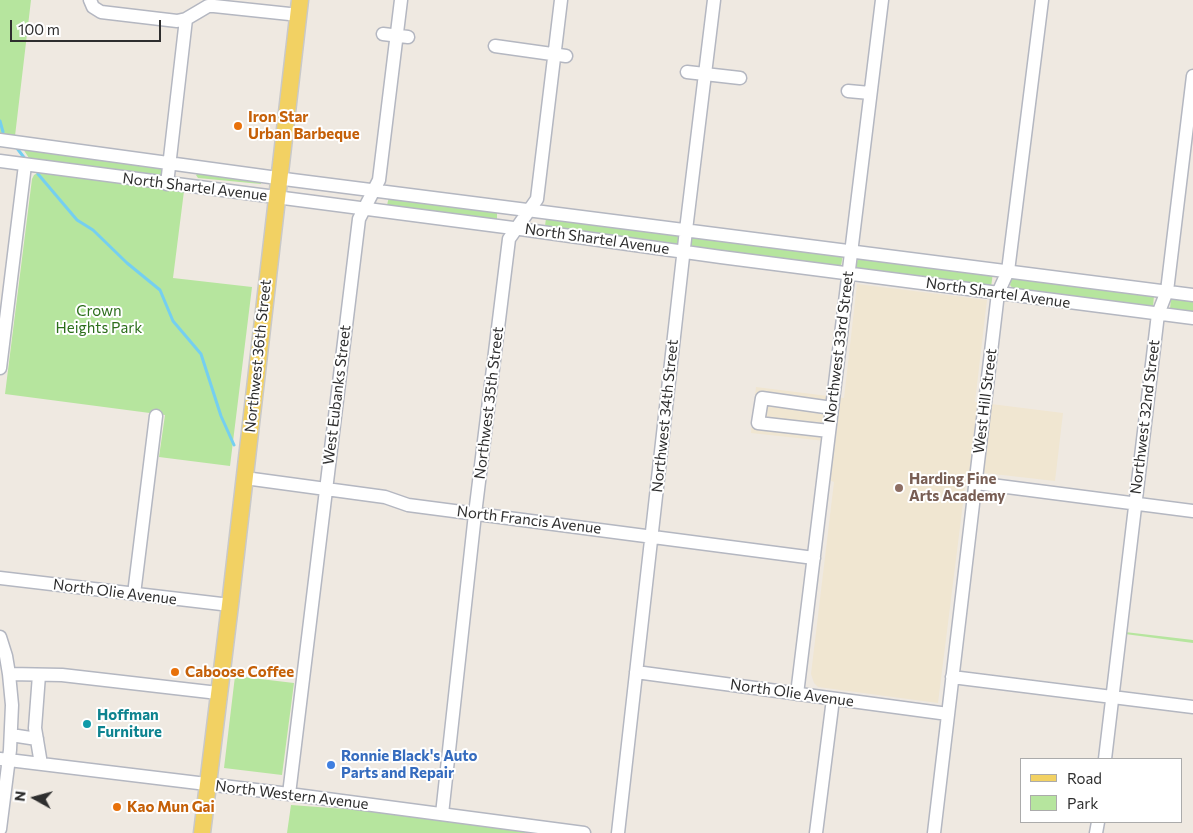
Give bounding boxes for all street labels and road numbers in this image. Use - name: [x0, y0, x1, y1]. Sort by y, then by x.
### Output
- street label: North Shartel Avenue: [122, 169, 268, 205]
- street label: North Shartel Avenue: [524, 220, 670, 258]
- street label: Northwest 33rd Street: [821, 270, 857, 424]
- street label: North Shartel Avenue: [925, 274, 1071, 312]
- street label: Northwest 36th Street: [241, 278, 275, 434]
- street label: West Eubanks Street: [319, 324, 355, 466]
- street label: Northwest 35th Street: [471, 326, 507, 480]
- street label: Northwest 34th Street: [648, 339, 682, 493]
- street label: Northwest 32nd Street: [1127, 339, 1163, 495]
- street label: West Hill Street: [970, 347, 1000, 455]
- street label: North Francis Avenue: [456, 502, 602, 538]
- street label: North Olie Avenue: [52, 575, 178, 609]
- street label: North Olie Avenue: [729, 675, 855, 711]
- street label: North Western Avenue: [214, 777, 370, 813]

